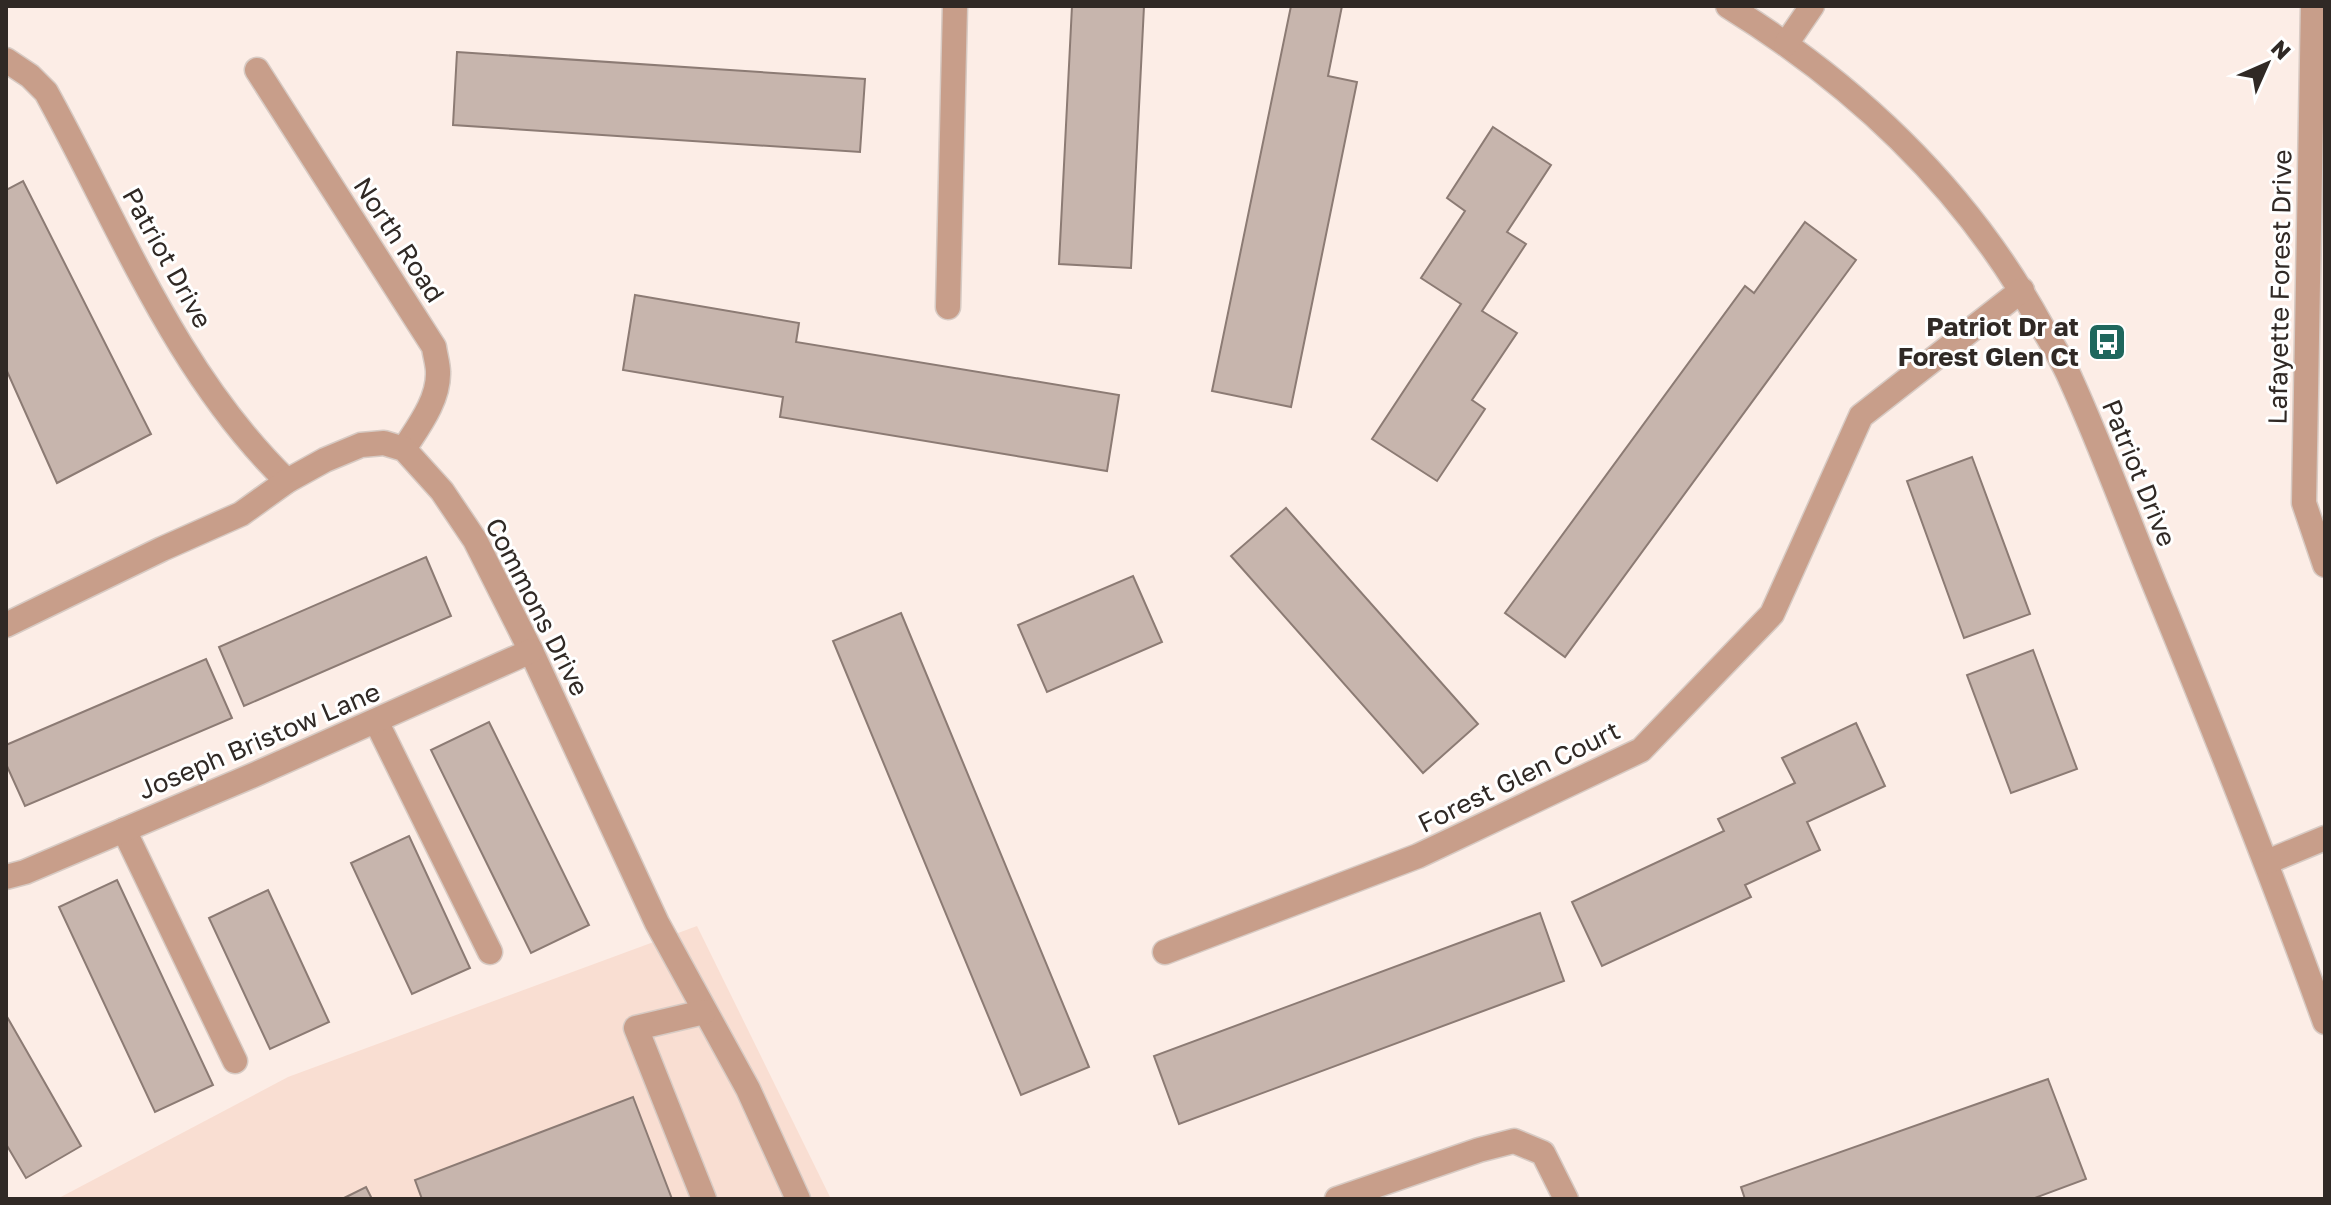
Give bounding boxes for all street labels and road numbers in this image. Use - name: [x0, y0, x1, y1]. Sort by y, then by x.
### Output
- street label: Lafayette Forest Drive: [2262, 149, 2297, 425]
- street label: North Road: [348, 171, 451, 308]
- street label: Patriot Drive: [116, 182, 219, 333]
- street label: Patriot Drive: [2096, 395, 2183, 551]
- street label: Commons Drive: [479, 513, 596, 701]
- street label: Joseph Bristow Lane: [133, 676, 384, 806]
- street label: Forest Glen Court: [1413, 714, 1625, 839]

